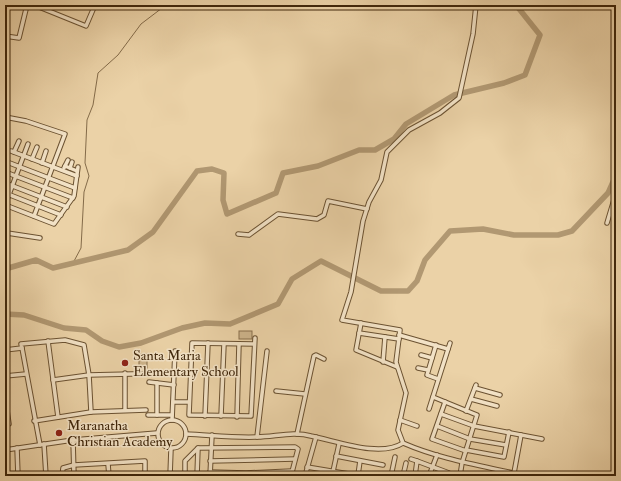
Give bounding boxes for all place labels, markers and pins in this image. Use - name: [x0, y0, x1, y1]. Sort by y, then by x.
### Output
- place label: Santa Maria Elementary School: [133, 347, 239, 381]
- marker: Santa Maria Elementary School: [120, 358, 130, 368]
- place label: Maranatha Christian Academy: [67, 417, 173, 451]
- marker: Maranatha Christian Academy: [54, 428, 64, 438]

